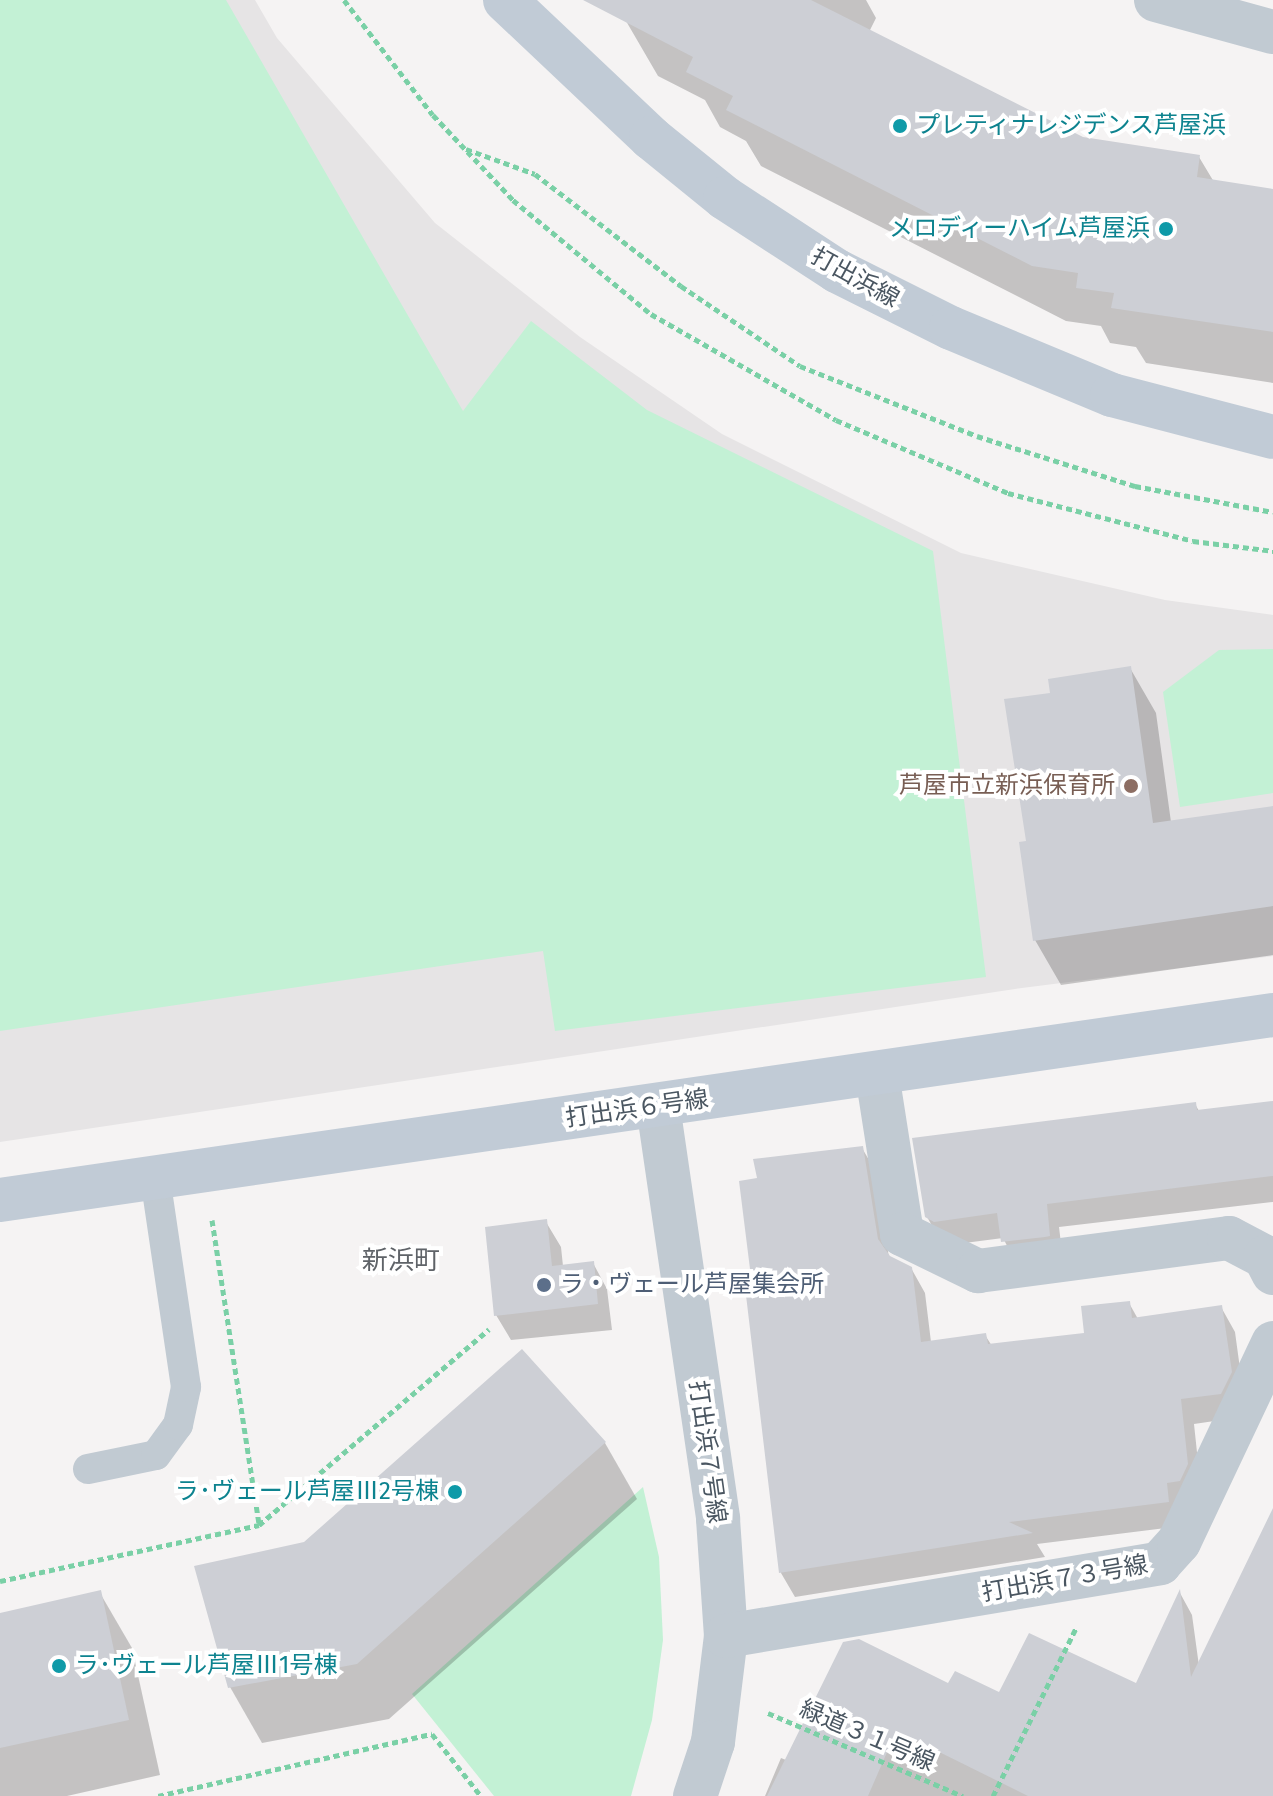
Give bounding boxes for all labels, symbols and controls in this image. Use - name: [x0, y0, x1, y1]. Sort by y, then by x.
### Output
- place label: プレティナレジデンス芦屋浜: [916, 112, 1228, 140]
- marker: プレティナレジデンス芦屋浜: [891, 117, 909, 135]
- place label: メロディーハイム芦屋浜: [886, 215, 1150, 243]
- marker: メロディーハイム芦屋浜: [1157, 220, 1175, 238]
- street label: 打出浜線: [806, 242, 904, 314]
- place label: 芦屋市立新浜保育所: [899, 772, 1115, 800]
- marker: 芦屋市立新浜保育所: [1122, 777, 1140, 795]
- street label: 打出浜６号線: [564, 1085, 710, 1133]
- district label: 新浜町: [362, 1245, 440, 1277]
- place label: ラ・ヴェール芦屋集会所: [560, 1271, 824, 1299]
- marker: ラ・ヴェール芦屋集会所: [535, 1276, 553, 1294]
- street label: 打出浜７号線: [683, 1379, 731, 1525]
- place label: ラ･ヴェール芦屋Ⅲ2号棟: [175, 1478, 439, 1506]
- marker: ラ･ヴェール芦屋Ⅲ2号棟: [446, 1483, 464, 1501]
- street label: 打出浜７３号線: [980, 1550, 1150, 1608]
- place label: ラ･ヴェール芦屋Ⅲ1号棟: [75, 1652, 337, 1680]
- marker: ラ･ヴェール芦屋Ⅲ1号棟: [50, 1657, 68, 1675]
- street label: 緑道３１号線: [795, 1695, 939, 1777]

